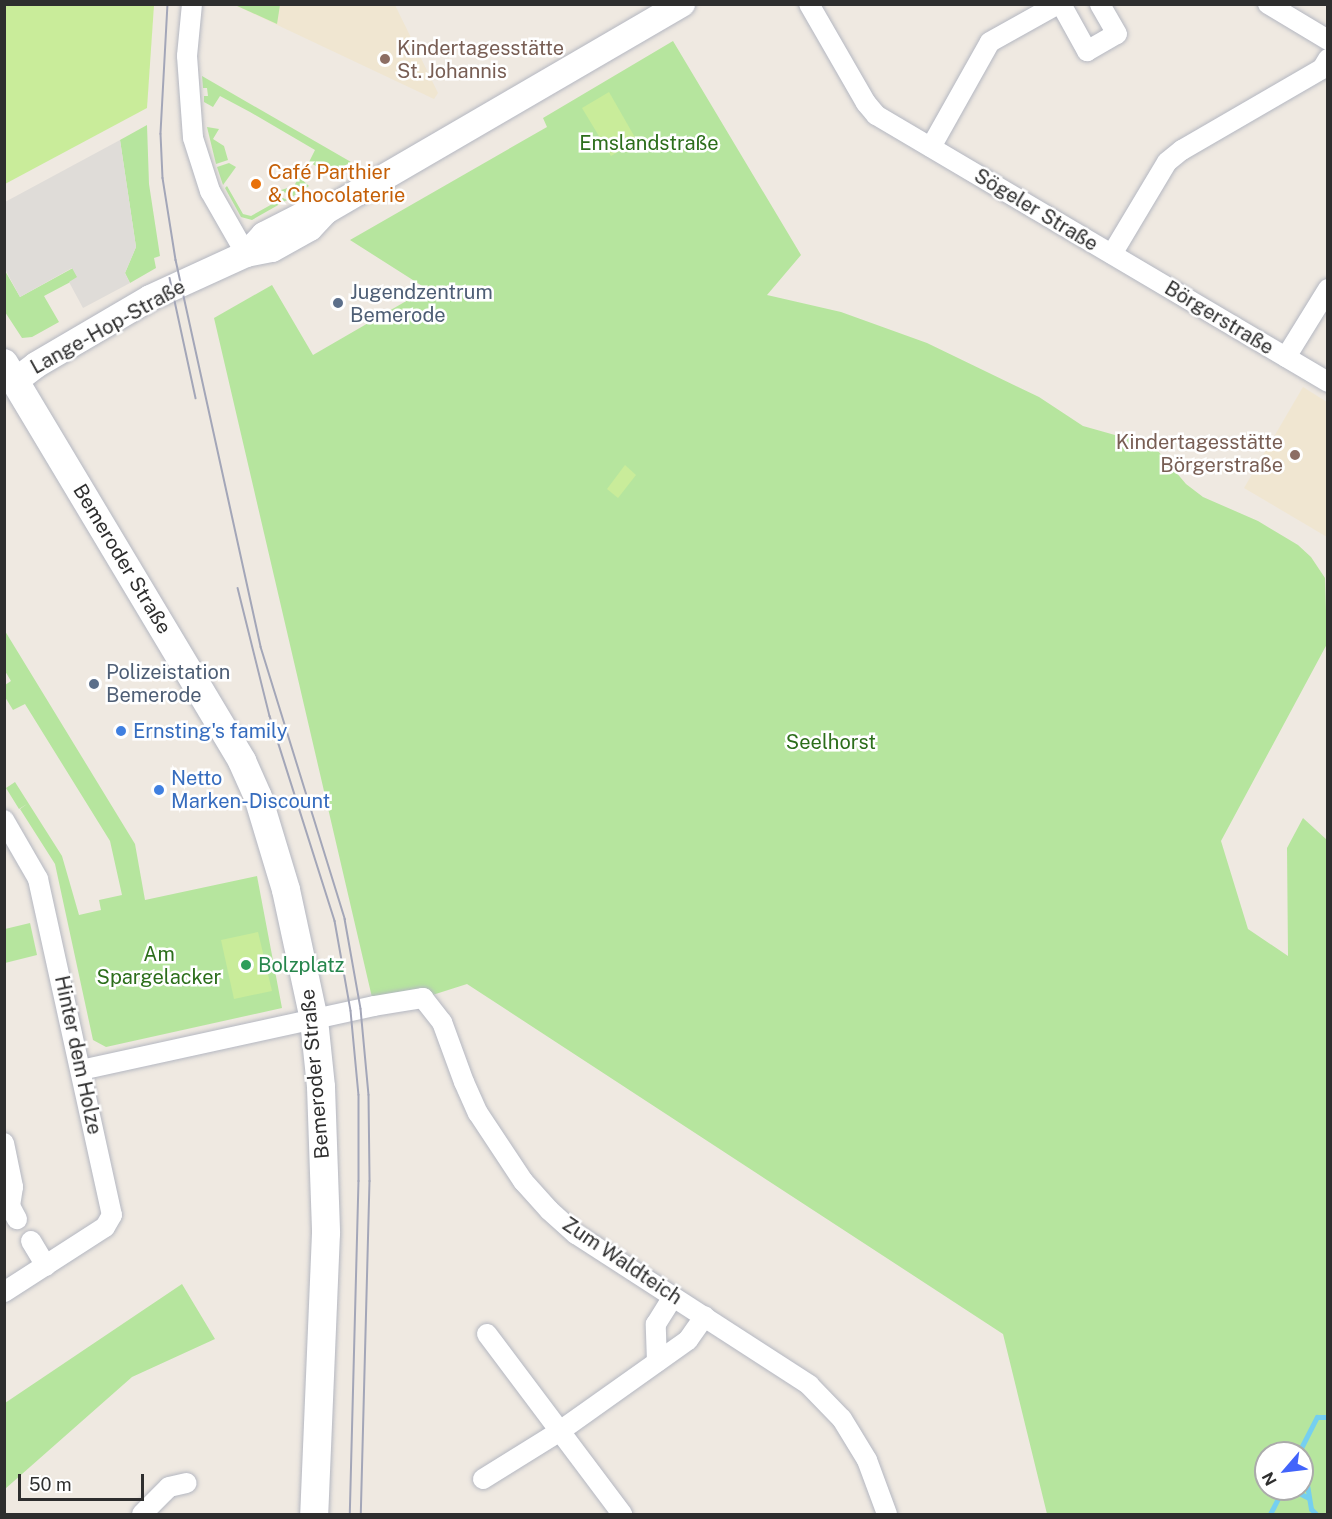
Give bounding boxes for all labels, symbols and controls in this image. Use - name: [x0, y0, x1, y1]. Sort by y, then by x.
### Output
- place label: Kindertagesstätte St. Johannis: [397, 36, 564, 83]
- marker: Kindertagesstätte St. Johannis: [378, 52, 392, 66]
- park label: Emslandstraße: [579, 131, 719, 155]
- place label: Café Parthier & Chocolaterie: [268, 160, 405, 207]
- street label: Sögeler Straße: [970, 164, 1102, 256]
- marker: Café Parthier & Chocolaterie: [249, 177, 263, 191]
- street label: Lange-Hop-Straße: [26, 275, 190, 379]
- street label: Börgerstraße: [1160, 276, 1278, 360]
- place label: Jugendzentrum Bemerode: [350, 280, 493, 327]
- marker: Jugendzentrum Bemerode: [331, 296, 345, 310]
- place label: Kindertagesstätte Börgerstraße: [1116, 431, 1283, 478]
- marker: Kindertagesstätte Börgerstraße: [1288, 448, 1302, 462]
- street label: Bemeroder Straße: [68, 480, 176, 638]
- place label: Polizeistation Bemerode: [106, 660, 230, 707]
- marker: Polizeistation Bemerode: [87, 677, 101, 691]
- place label: Ernsting's family: [133, 719, 287, 743]
- marker: Ernsting's family: [114, 724, 128, 738]
- park label: Seelhorst: [786, 730, 876, 754]
- place label: Netto Marken-Discount: [171, 766, 330, 813]
- marker: Netto Marken-Discount: [152, 783, 166, 797]
- park label: Am Spargelacker: [97, 942, 221, 989]
- place label: Bolzplatz: [258, 953, 344, 977]
- marker: Bolzplatz: [239, 958, 253, 972]
- street label: Hinter dem Holze: [49, 973, 107, 1137]
- street label: Bemeroder Straße: [296, 988, 334, 1160]
- street label: Zum Waldteich: [558, 1212, 686, 1310]
- north arrow: [1254, 1441, 1314, 1501]
- scale bar: [21, 1462, 147, 1500]
- text: N: [1258, 1469, 1281, 1489]
- text: 50 m: [29, 1474, 72, 1495]

